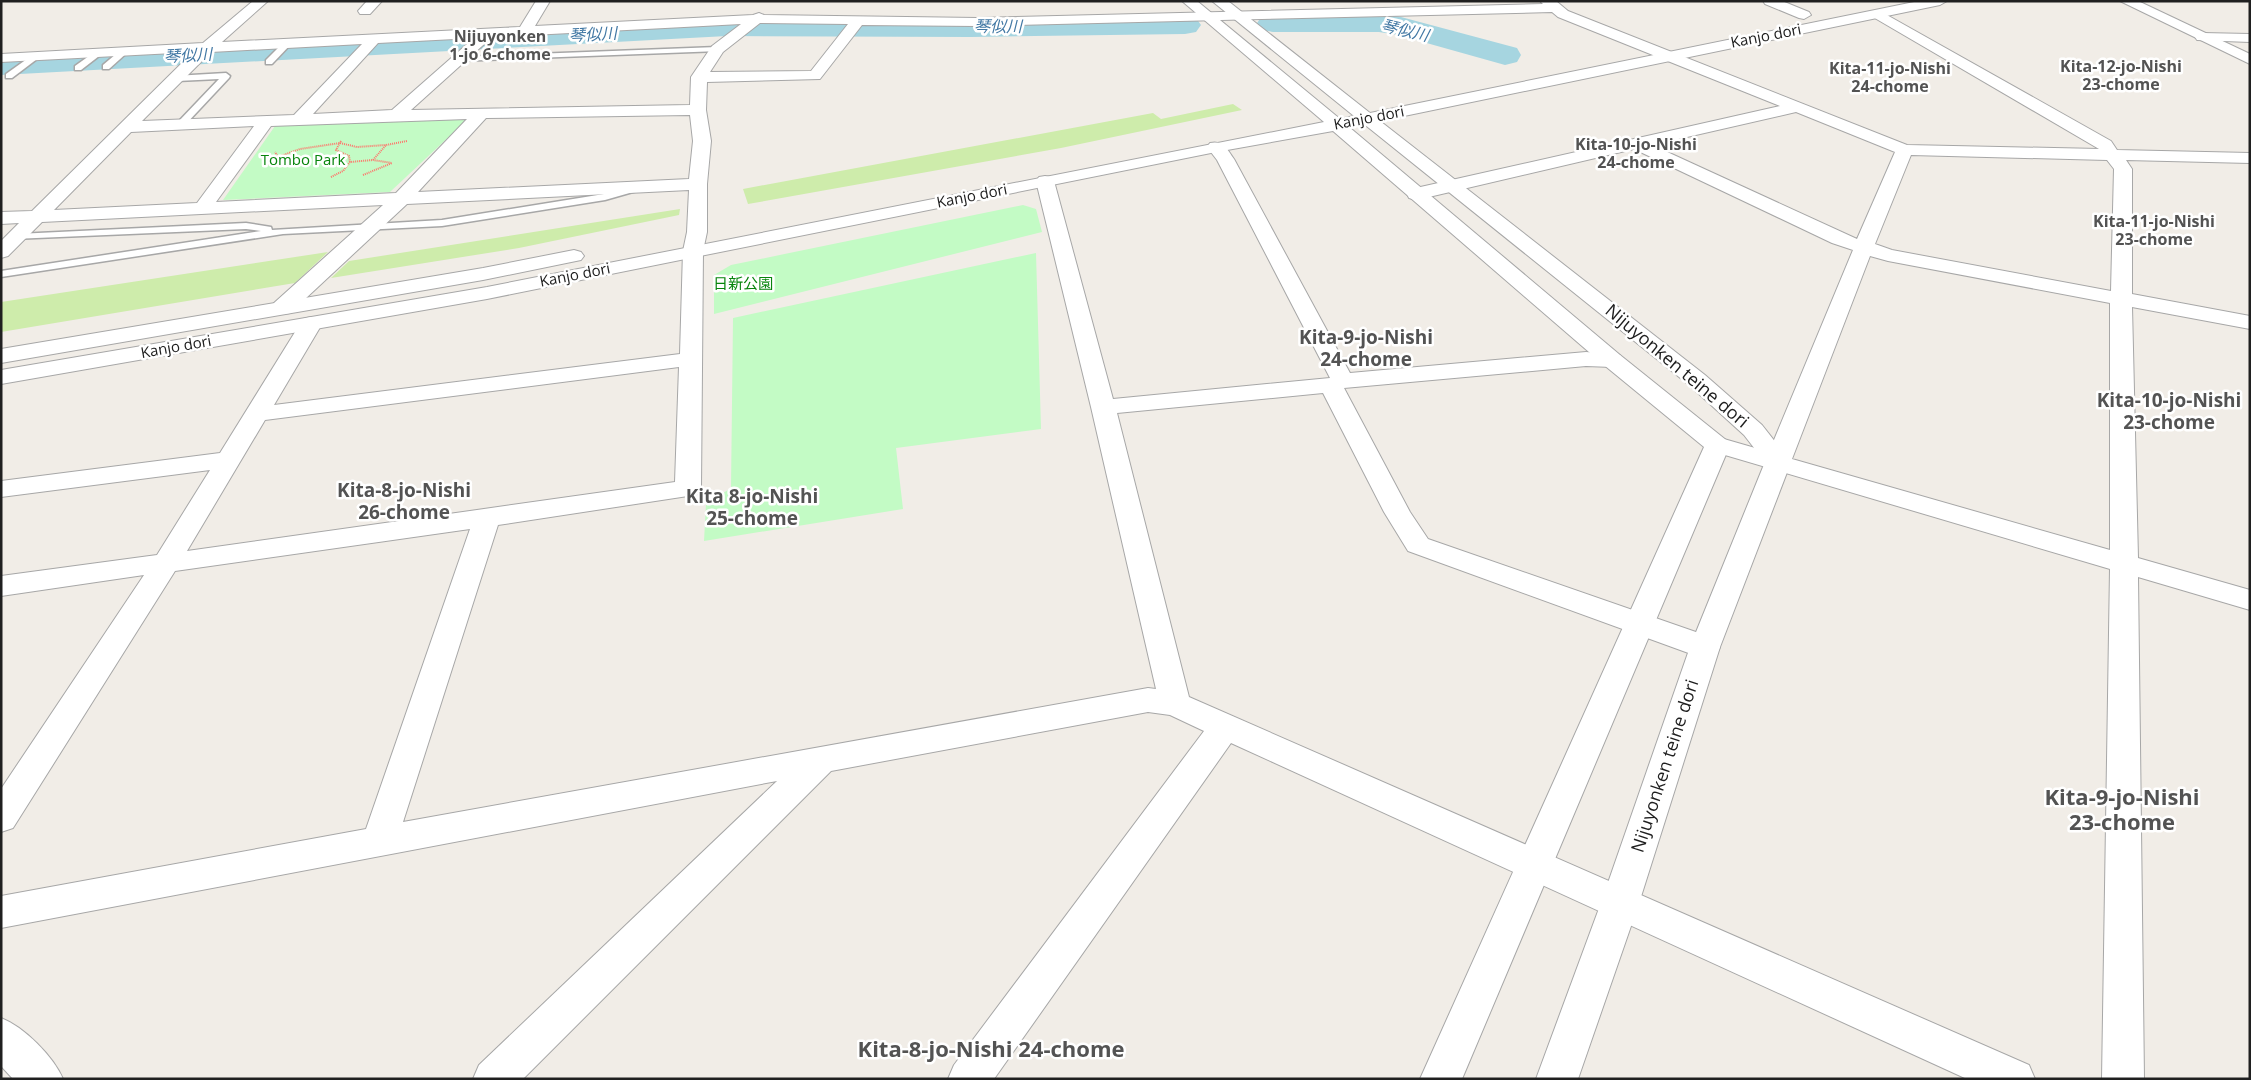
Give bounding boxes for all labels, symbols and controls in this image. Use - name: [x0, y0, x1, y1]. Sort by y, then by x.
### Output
- water label: 琴似川: [1379, 14, 1433, 47]
- water label: 琴似川: [974, 15, 1024, 37]
- street label: Kanjo dori: [1729, 18, 1803, 52]
- water label: 琴似川: [568, 22, 620, 46]
- district label: Nijuyonken 1-jo 6-chome: [449, 25, 551, 65]
- water label: 琴似川: [163, 43, 215, 67]
- district label: Kita-12-jo-Nishi 23-chome: [2060, 55, 2182, 95]
- district label: Kita-11-jo-Nishi 24-chome: [1829, 57, 1951, 97]
- street label: Kanjo dori: [1332, 100, 1406, 134]
- district label: Kita-10-jo-Nishi 24-chome: [1575, 133, 1697, 173]
- park label: Tombo Park: [261, 149, 345, 169]
- street label: Kanjo dori: [935, 178, 1009, 212]
- district label: Kita-11-jo-Nishi 23-chome: [2093, 210, 2215, 250]
- street label: Kanjo dori: [538, 257, 612, 291]
- park label: 日新公園: [713, 273, 773, 293]
- street label: Nijuyonken teine dori: [1601, 298, 1754, 432]
- district label: Kita-9-jo-Nishi 24-chome: [1299, 324, 1433, 372]
- street label: Kanjo dori: [139, 330, 213, 362]
- district label: Kita-10-jo-Nishi 23-chome: [2097, 387, 2241, 435]
- district label: Kita-8-jo-Nishi 26-chome: [337, 477, 471, 525]
- district label: Kita 8-jo-Nishi 25-chome: [686, 483, 818, 531]
- street label: Nijuyonken teine dori: [1625, 676, 1703, 855]
- district label: Kita-9-jo-Nishi 23-chome: [2044, 781, 2200, 836]
- district label: Kita-8-jo-Nishi 24-chome: [858, 1033, 1124, 1063]

